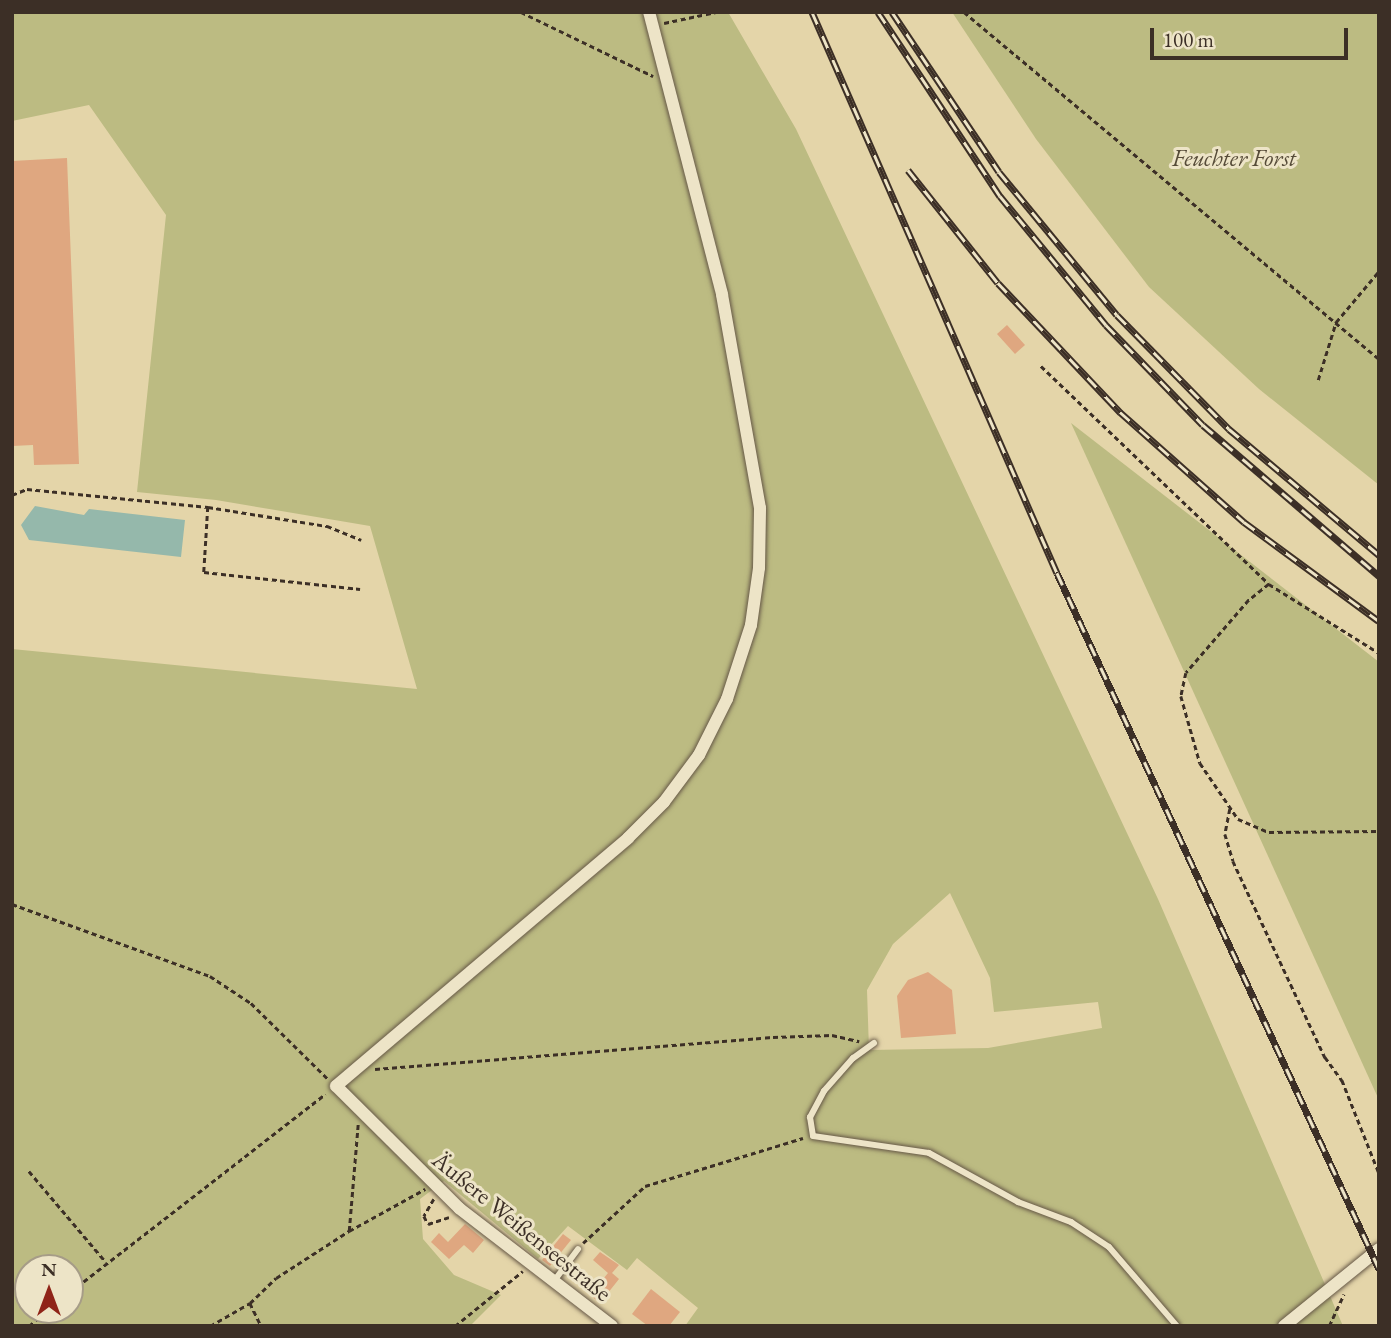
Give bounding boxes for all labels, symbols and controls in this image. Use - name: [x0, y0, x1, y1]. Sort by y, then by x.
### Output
- scale bar: [1153, 14, 1351, 58]
- text: 100 m: [1163, 26, 1214, 53]
- park label: Feuchter Forst: [1172, 144, 1296, 172]
- street label: Äußere Weißenseestraße: [427, 1145, 617, 1307]
- north arrow: [14, 1254, 84, 1324]
- text: N: [41, 1257, 57, 1282]

